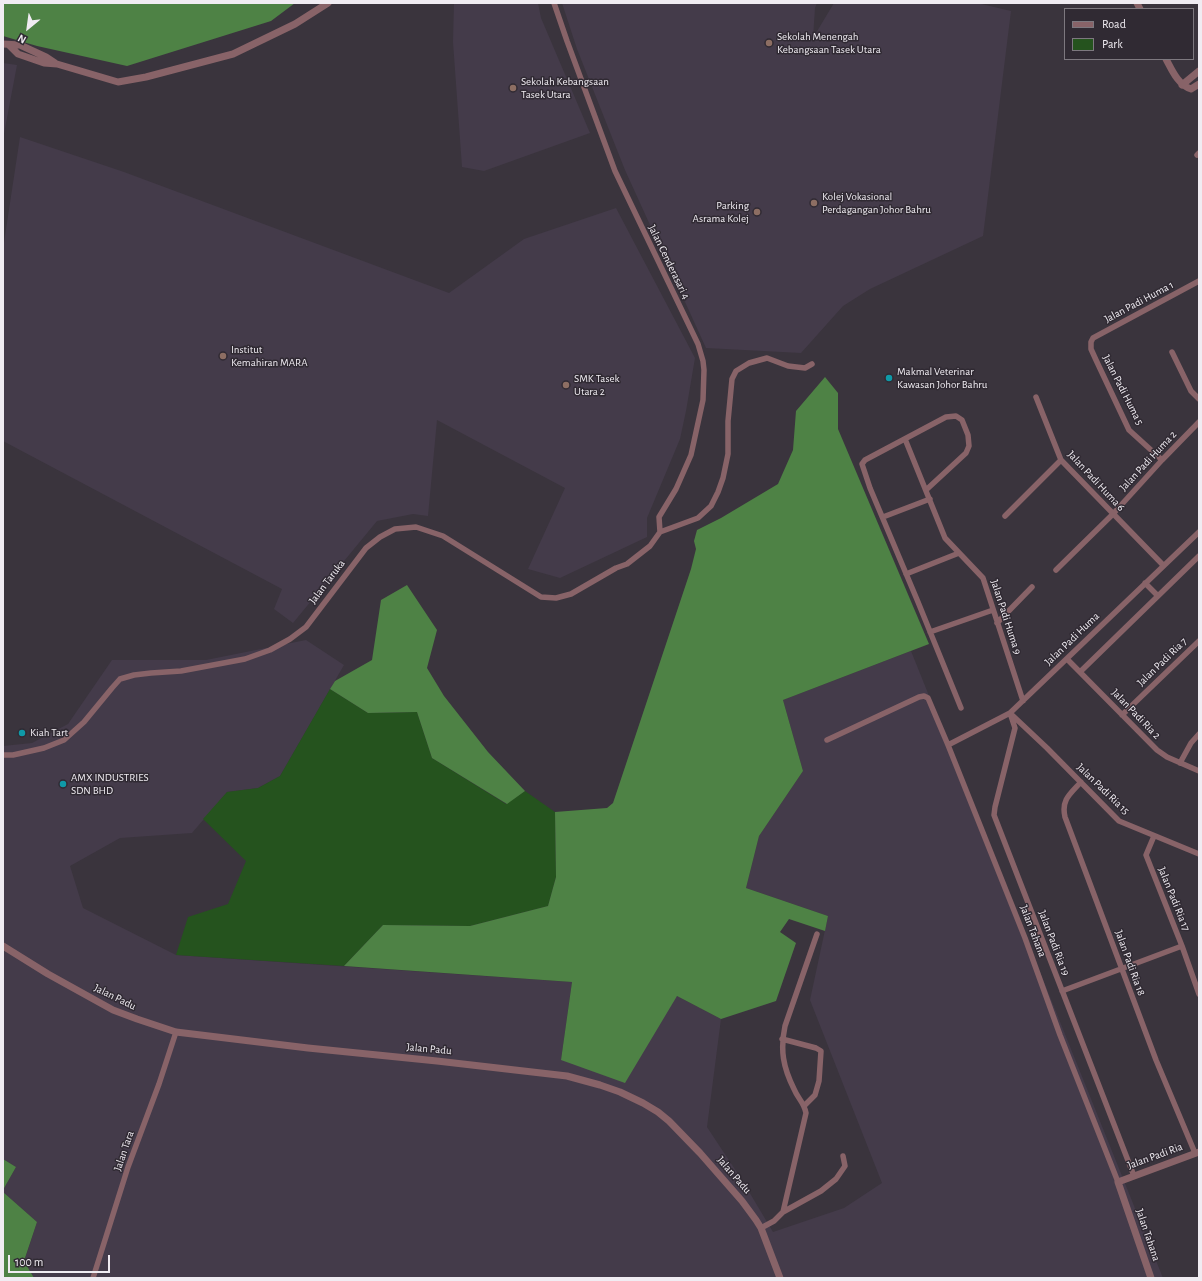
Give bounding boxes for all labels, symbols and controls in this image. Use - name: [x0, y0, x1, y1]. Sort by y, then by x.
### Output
- north arrow: [8, 8, 48, 48]
- legend: [1064, 8, 1194, 60]
- text: Road: [1102, 18, 1126, 30]
- place label: Sekolah Menengah Kebangsaan Tasek Utara: [777, 30, 881, 56]
- text: N: [16, 32, 28, 46]
- marker: Sekolah Menengah Kebangsaan Tasek Utara: [764, 38, 774, 48]
- text: Park: [1102, 38, 1123, 50]
- place label: Sekolah Kebangsaan Tasek Utara: [521, 75, 609, 101]
- marker: Sekolah Kebangsaan Tasek Utara: [508, 83, 518, 93]
- place label: Kolej Vokasional Perdagangan Johor Bahru: [822, 190, 931, 216]
- marker: Kolej Vokasional Perdagangan Johor Bahru: [809, 198, 819, 208]
- place label: Parking Asrama Kolej: [693, 199, 749, 225]
- marker: Parking Asrama Kolej: [752, 207, 762, 217]
- street label: Jalan Cenderasari 4: [645, 223, 693, 301]
- street label: Jalan Padi Huma 1: [1102, 278, 1176, 326]
- place label: Institut Kemahiran MARA: [231, 343, 308, 369]
- marker: Institut Kemahiran MARA: [218, 351, 228, 361]
- street label: Jalan Padi Huma 5: [1100, 353, 1146, 427]
- place label: Makmal Veterinar Kawasan Johor Bahru: [897, 365, 987, 391]
- place label: SMK Tasek Utara 2: [574, 372, 620, 398]
- marker: Makmal Veterinar Kawasan Johor Bahru: [884, 373, 894, 383]
- marker: SMK Tasek Utara 2: [561, 380, 571, 390]
- street label: Jalan Padi Huma 2: [1117, 428, 1179, 494]
- street label: Jalan Padi Huma 6: [1065, 448, 1127, 514]
- street label: Jalan Taruka: [306, 557, 348, 607]
- street label: Jalan Padi Huma 9: [988, 578, 1024, 656]
- street label: Jalan Padi Huma: [1042, 610, 1102, 668]
- street label: Jalan Padi Ria 7: [1134, 635, 1190, 689]
- street label: Jalan Padi Ria 2: [1109, 686, 1163, 742]
- place label: Kiah Tart: [30, 726, 68, 740]
- marker: Kiah Tart: [17, 728, 27, 738]
- street label: Jalan Padi Ria 15: [1074, 761, 1132, 817]
- place label: AMX INDUSTRIES SDN BHD: [71, 771, 149, 797]
- marker: AMX INDUSTRIES SDN BHD: [58, 779, 68, 789]
- street label: Jalan Padi Ria 17: [1155, 865, 1193, 933]
- street label: Jalan Tahana: [1017, 903, 1049, 959]
- street label: Jalan Padi Ria 19: [1036, 909, 1072, 977]
- street label: Jalan Padi Ria 18: [1112, 928, 1148, 998]
- street label: Jalan Padu: [92, 981, 138, 1013]
- street label: Jalan Padu: [406, 1040, 452, 1058]
- street label: Jalan Tara: [111, 1129, 137, 1173]
- street label: Jalan Padi Ria: [1126, 1140, 1184, 1172]
- street label: Jalan Padu: [714, 1154, 754, 1196]
- street label: Jalan Tahana: [1133, 1207, 1163, 1263]
- scale bar: [10, 1247, 112, 1273]
- text: 100 m: [15, 1256, 43, 1268]

